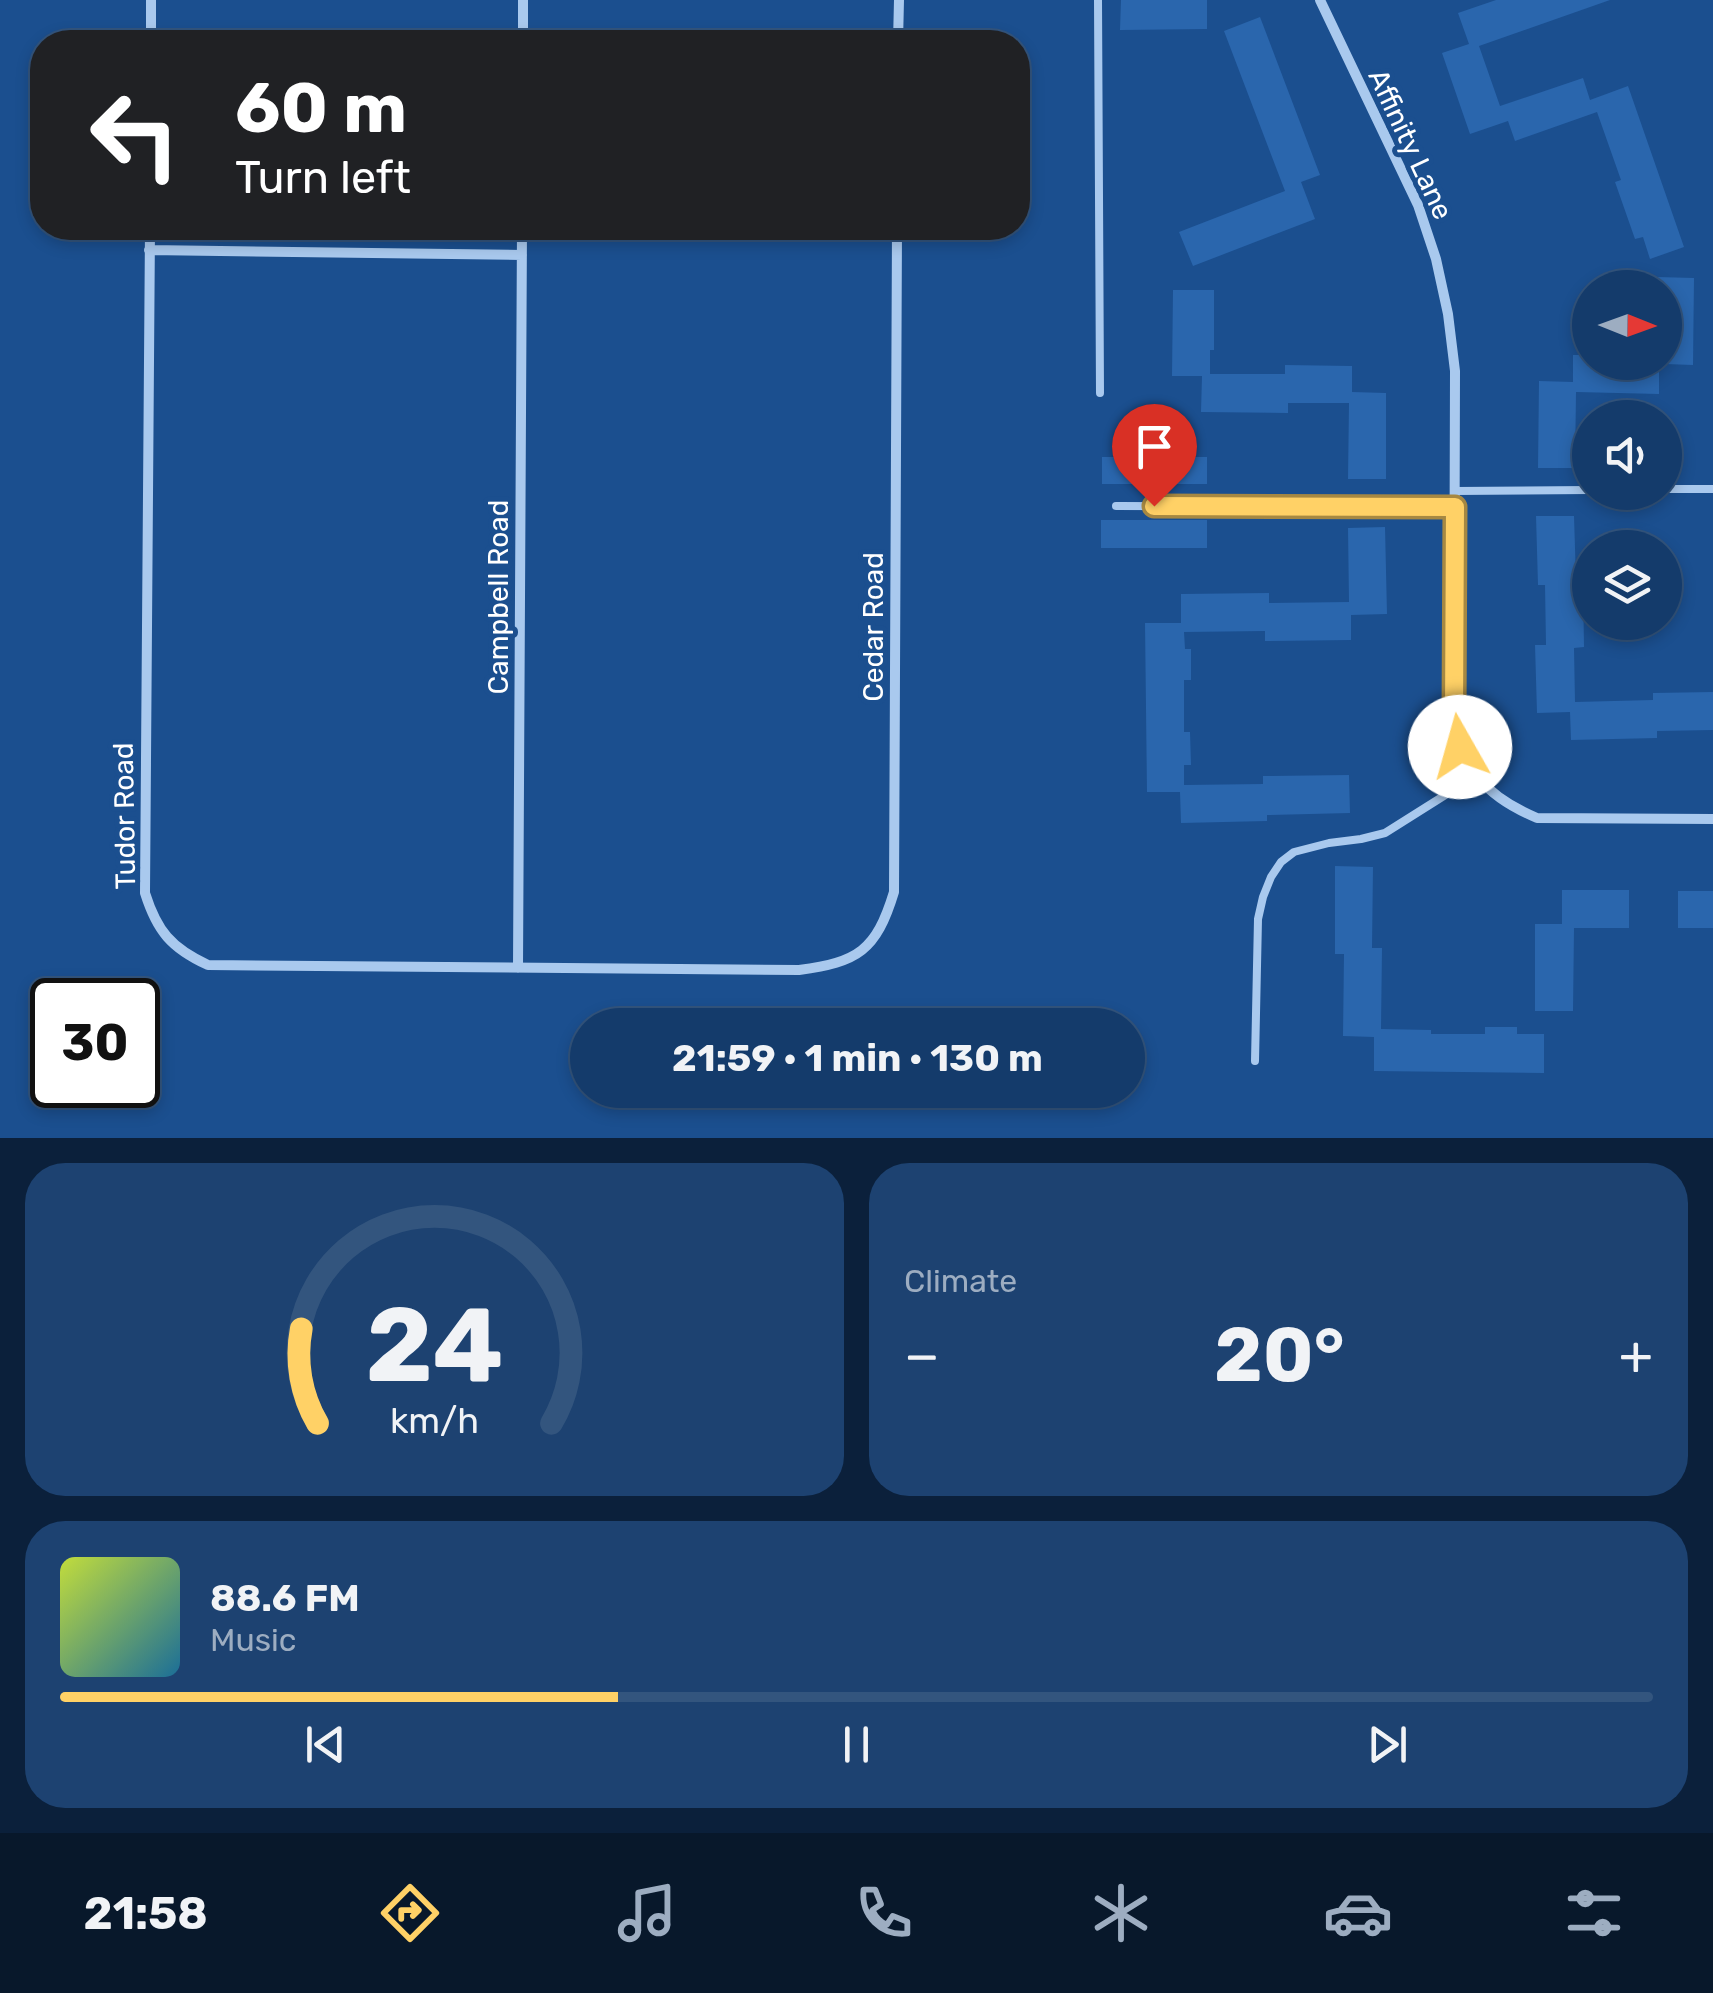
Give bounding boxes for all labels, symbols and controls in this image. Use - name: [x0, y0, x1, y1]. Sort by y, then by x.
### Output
- street label: Affinity Lane: [1361, 64, 1460, 225]
- text: 60 m: [235, 67, 407, 150]
- icon: left: [70, 70, 200, 200]
- text: Turn left: [235, 151, 411, 204]
- north arrow: [1572, 270, 1682, 380]
- map controls: [1572, 270, 1682, 640]
- button: sound: [1572, 400, 1682, 510]
- pin: [1112, 404, 1197, 507]
- icon: arrive: [1127, 419, 1182, 474]
- street label: Campbell Road: [482, 500, 515, 694]
- button: layers: [1572, 530, 1682, 640]
- street label: Cedar Road: [857, 552, 890, 702]
- position arrow: [1408, 695, 1512, 799]
- street label: Tudor Road: [107, 742, 142, 890]
- speed limit sign: 30: [30, 978, 160, 1108]
- text: 21:59 · 1 min · 130 m: [672, 1035, 1043, 1081]
- text: Climate: [904, 1262, 1017, 1300]
- text: 24: [365, 1284, 504, 1407]
- text: 20°: [1214, 1311, 1345, 1400]
- text: −: [904, 1323, 940, 1388]
- text: +: [1619, 1323, 1653, 1388]
- text: km/h: [390, 1400, 479, 1442]
- text: 88.6 FM: [210, 1575, 360, 1621]
- text: Music: [210, 1621, 296, 1659]
- icon: previous: [298, 1717, 353, 1772]
- icon: pause: [829, 1717, 884, 1772]
- icon: next: [1360, 1717, 1415, 1772]
- icon: directions: [375, 1878, 445, 1948]
- icon: music: [612, 1878, 682, 1948]
- icon: phone: [849, 1878, 919, 1948]
- icon: climate: [1086, 1878, 1156, 1948]
- icon: car: [1323, 1878, 1393, 1948]
- icon: filters: [1559, 1878, 1629, 1948]
- text: 21:58: [83, 1887, 208, 1940]

